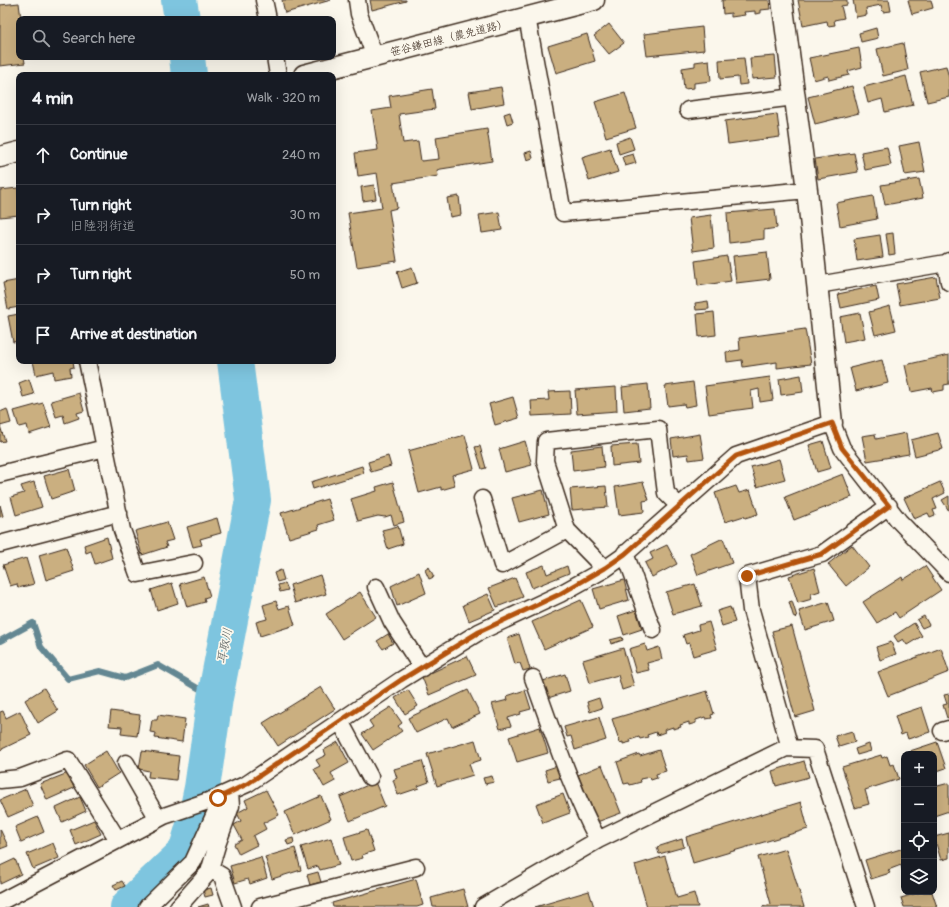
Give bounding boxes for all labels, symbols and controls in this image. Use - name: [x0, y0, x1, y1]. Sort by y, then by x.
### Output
- search box: [16, 16, 336, 60]
- street label: 笹谷鎌田線（農免道路）: [389, 17, 509, 59]
- icon: search: [30, 27, 52, 49]
- text: Search here: [62, 29, 135, 48]
- text: 4 min: [32, 88, 73, 109]
- text: Walk · 320 m: [247, 90, 320, 106]
- icon: ahead: [32, 144, 54, 166]
- text: Continue: [70, 145, 128, 164]
- text: 240 m: [282, 147, 320, 163]
- text: Turn right: [70, 196, 131, 215]
- icon: right: [32, 204, 54, 226]
- text: 30 m: [290, 207, 320, 223]
- text: 旧陸羽街道: [70, 218, 135, 234]
- icon: right: [32, 264, 54, 286]
- text: Turn right: [70, 265, 131, 284]
- text: 50 m: [290, 267, 320, 283]
- icon: arrive: [32, 324, 54, 346]
- text: Arrive at destination: [70, 325, 197, 344]
- route end: [738, 567, 756, 585]
- water label: 耳取川: [214, 627, 236, 665]
- map controls: [901, 751, 937, 895]
- button: +: [901, 751, 937, 787]
- button: −: [901, 787, 937, 823]
- route start: [209, 789, 227, 807]
- button: locate: [901, 823, 937, 859]
- button: layers: [901, 859, 937, 895]

